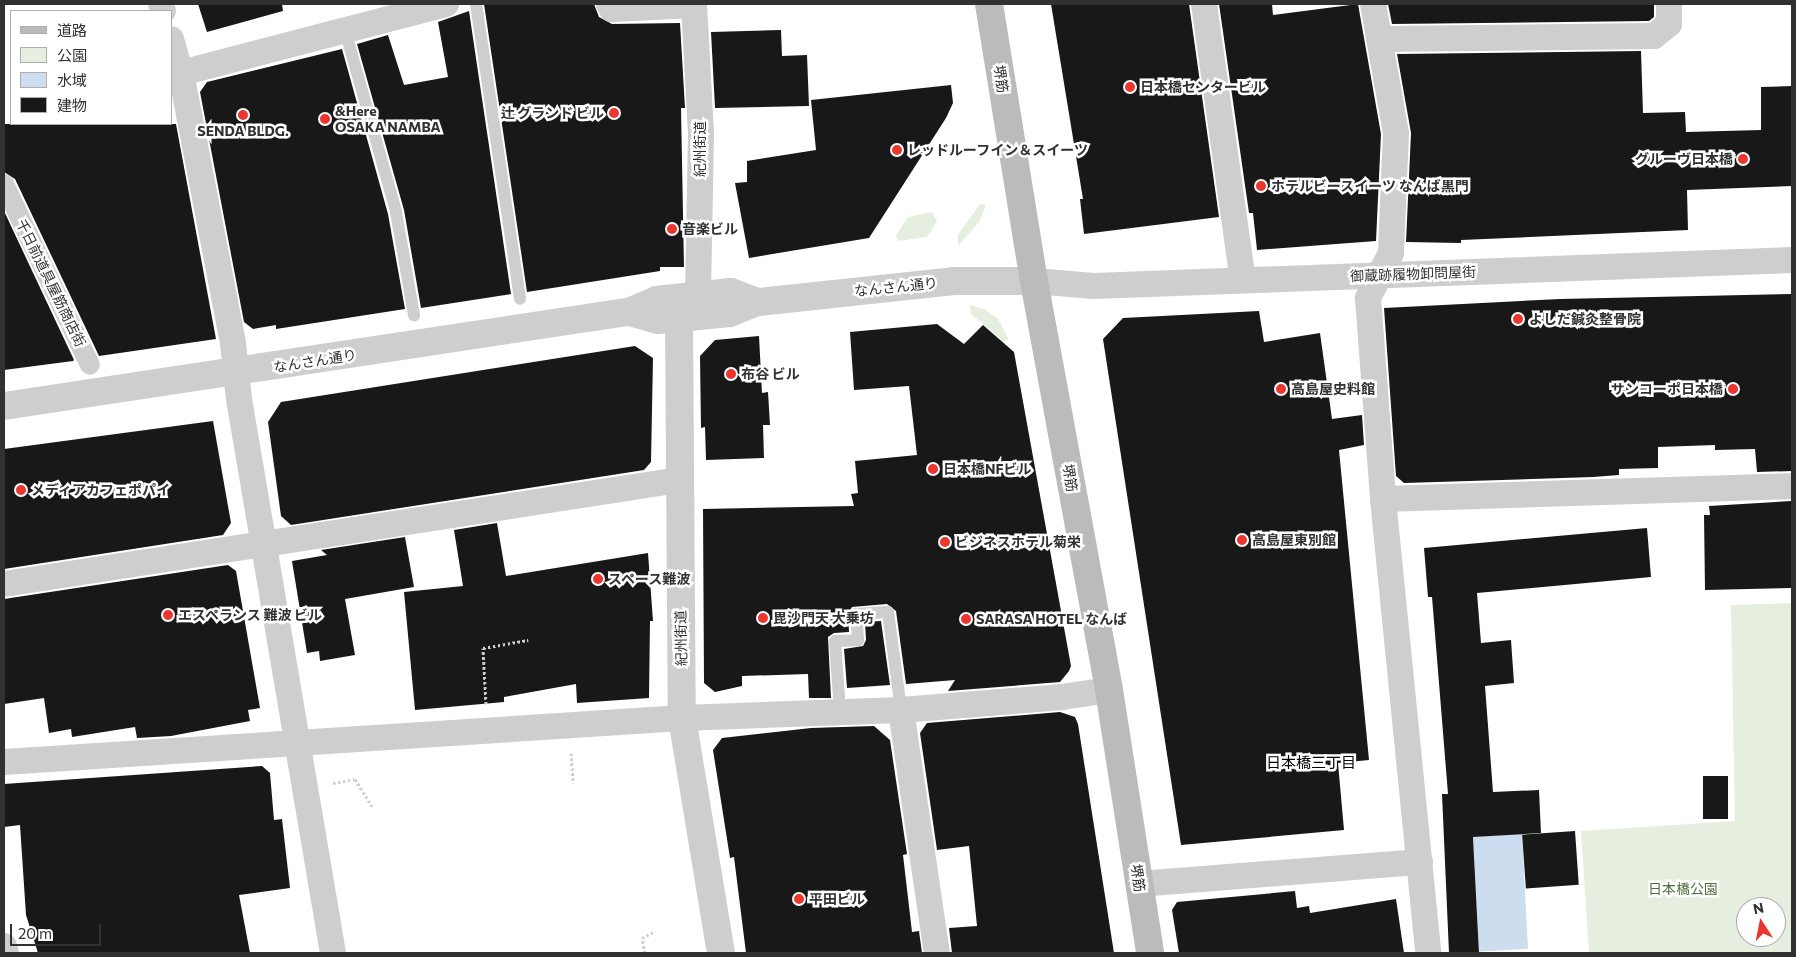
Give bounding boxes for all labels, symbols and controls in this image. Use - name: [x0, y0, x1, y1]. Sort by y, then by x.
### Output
- legend: [10, 10, 172, 125]
- text: 道路: [57, 21, 87, 39]
- text: 公園: [57, 46, 87, 64]
- street label: 堺筋: [991, 64, 1011, 94]
- text: 水域: [57, 71, 87, 89]
- place label: 日本橋センタービル: [1140, 79, 1266, 95]
- marker: 日本橋センタービル: [1124, 81, 1136, 93]
- text: 建物: [57, 96, 87, 114]
- place label: &Here OSAKA NAMBA: [335, 103, 441, 136]
- place label: 辻 グランド ビル: [501, 105, 604, 121]
- marker: 辻 グランド ビル: [608, 107, 620, 119]
- marker: SENDA BLDG.: [237, 109, 249, 121]
- marker: &Here OSAKA NAMBA: [319, 113, 331, 125]
- street label: 紀州街道: [692, 121, 708, 177]
- place label: SENDA BLDG.: [197, 123, 289, 139]
- place label: レッドルーフイン＆スイーツ: [907, 142, 1089, 158]
- marker: レッドルーフイン＆スイーツ: [891, 144, 903, 156]
- place label: グルーヴ日本橋: [1635, 151, 1733, 167]
- marker: グルーヴ日本橋: [1737, 153, 1749, 165]
- place label: ホテルビースイーツ なんば黒門: [1271, 178, 1470, 194]
- marker: ホテルビースイーツ なんば黒門: [1255, 180, 1267, 192]
- street label: 千日前道具屋筋商店街: [13, 216, 89, 350]
- place label: 音楽ビル: [682, 221, 738, 237]
- marker: 音楽ビル: [666, 223, 678, 235]
- street label: 御蔵跡履物卸問屋街: [1350, 263, 1476, 285]
- street label: なんさん通り: [853, 274, 939, 300]
- place label: よしだ鍼灸整骨院: [1529, 311, 1641, 327]
- marker: よしだ鍼灸整骨院: [1511, 312, 1525, 326]
- street label: なんさん通り: [272, 346, 358, 376]
- place label: 布谷 ビル: [741, 366, 800, 382]
- marker: 布谷 ビル: [725, 368, 737, 380]
- place label: 高島屋史料館: [1291, 381, 1375, 397]
- place label: サンコーポ日本橋: [1611, 381, 1723, 397]
- marker: 高島屋史料館: [1275, 383, 1287, 395]
- marker: サンコーポ日本橋: [1727, 383, 1739, 395]
- place label: 日本橋NFビル: [943, 461, 1032, 477]
- marker: 日本橋NFビル: [927, 463, 939, 475]
- street label: 堺筋: [1059, 463, 1081, 493]
- place label: メディアカフェポパイ: [31, 482, 171, 498]
- marker: メディアカフェポパイ: [15, 484, 27, 496]
- place label: 高島屋東別館: [1252, 532, 1336, 548]
- place label: ビジネスホテル菊栄: [955, 534, 1081, 550]
- marker: 高島屋東別館: [1236, 534, 1248, 546]
- marker: ビジネスホテル菊栄: [939, 536, 951, 548]
- place label: スペース難波: [608, 571, 692, 587]
- marker: スペース難波: [592, 573, 604, 585]
- place label: エスペランス 難波 ビル: [178, 607, 323, 623]
- marker: エスペランス 難波 ビル: [162, 609, 174, 621]
- street label: 紀州街道: [672, 610, 690, 666]
- place label: 毘沙門天 大乗坊: [773, 610, 874, 626]
- place label: SARASA HOTEL なんば: [976, 611, 1127, 627]
- marker: 毘沙門天 大乗坊: [757, 612, 769, 624]
- marker: SARASA HOTEL なんば: [960, 613, 972, 625]
- district label: 日本橋三丁目: [1266, 754, 1356, 772]
- street label: 堺筋: [1128, 863, 1148, 893]
- park label: 日本橋公園: [1648, 881, 1718, 897]
- place label: 平田ビル: [809, 891, 865, 907]
- marker: 平田ビル: [793, 893, 805, 905]
- north arrow: [1736, 897, 1786, 947]
- text: N: [1751, 898, 1765, 917]
- scale bar: [12, 914, 104, 946]
- text: 20 m: [18, 924, 52, 942]

